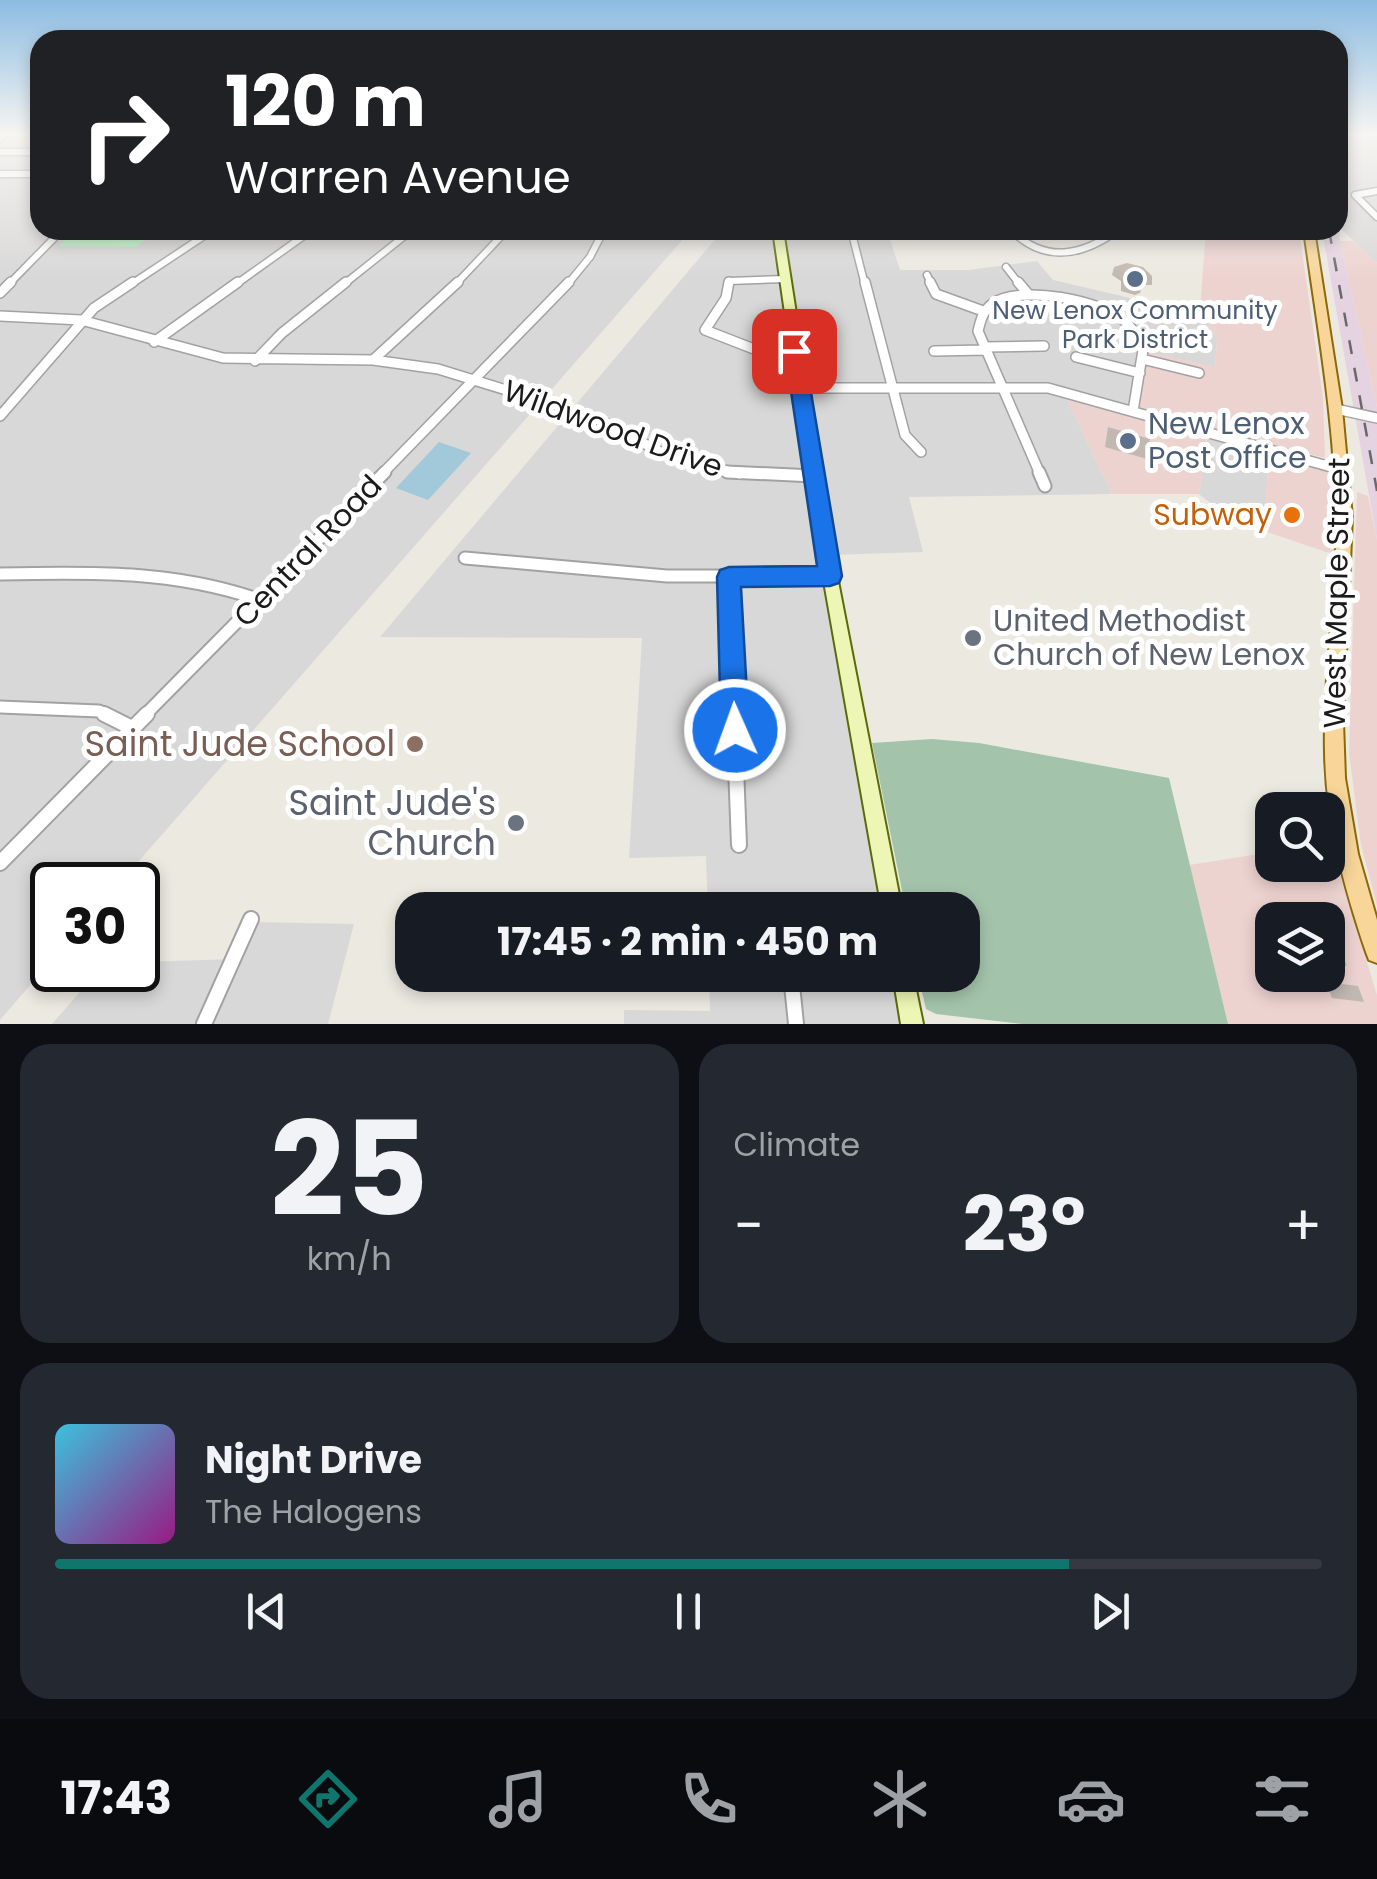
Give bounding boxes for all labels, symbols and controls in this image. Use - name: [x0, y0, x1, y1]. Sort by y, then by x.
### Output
- text: 120 m: [225, 52, 426, 151]
- icon: right: [60, 70, 190, 200]
- text: Warren Avenue: [225, 146, 571, 209]
- marker: New Lenox Community Park District: [1124, 268, 1146, 290]
- place label: New Lenox Community Park District: [992, 293, 1278, 357]
- pin: [752, 309, 837, 394]
- icon: arrive: [767, 324, 822, 379]
- street label: Wildwood Drive: [497, 369, 729, 488]
- place label: New Lenox Post Office: [1148, 402, 1307, 479]
- marker: New Lenox Post Office: [1117, 430, 1139, 452]
- street label: West Maple Street: [1313, 457, 1360, 729]
- street label: Central Road: [224, 465, 391, 636]
- place label: Subway: [1153, 493, 1272, 536]
- marker: Subway: [1281, 504, 1303, 526]
- place label: United Methodist Church of New Lenox: [993, 599, 1305, 676]
- marker: United Methodist Church of New Lenox: [962, 627, 984, 649]
- position arrow: [683, 678, 787, 782]
- place label: Saint Jude School: [84, 719, 395, 768]
- marker: Saint Jude School: [404, 733, 426, 755]
- place label: Saint Jude's Church: [289, 778, 496, 867]
- map controls: [1255, 792, 1345, 992]
- button: search: [1255, 792, 1345, 882]
- marker: Saint Jude's Church: [505, 812, 527, 834]
- speed limit sign: 30: [30, 862, 160, 992]
- button: layers: [1255, 902, 1345, 992]
- text: 17:45 · 2 min · 450 m: [497, 915, 878, 968]
- text: 25: [270, 1078, 429, 1261]
- text: Climate: [734, 1122, 860, 1167]
- text: 23°: [963, 1172, 1086, 1277]
- text: −: [734, 1187, 764, 1264]
- text: +: [1284, 1187, 1322, 1264]
- text: km/h: [307, 1236, 392, 1281]
- text: Night Drive: [205, 1433, 422, 1486]
- text: The Halogens: [205, 1489, 422, 1534]
- icon: previous: [239, 1584, 294, 1639]
- icon: pause: [661, 1584, 716, 1639]
- icon: next: [1083, 1584, 1138, 1639]
- icon: directions: [293, 1764, 363, 1834]
- icon: music: [483, 1764, 553, 1834]
- icon: phone: [674, 1764, 744, 1834]
- icon: climate: [865, 1764, 935, 1834]
- icon: car: [1056, 1764, 1126, 1834]
- icon: filters: [1247, 1764, 1317, 1834]
- text: 17:43: [60, 1767, 172, 1830]

